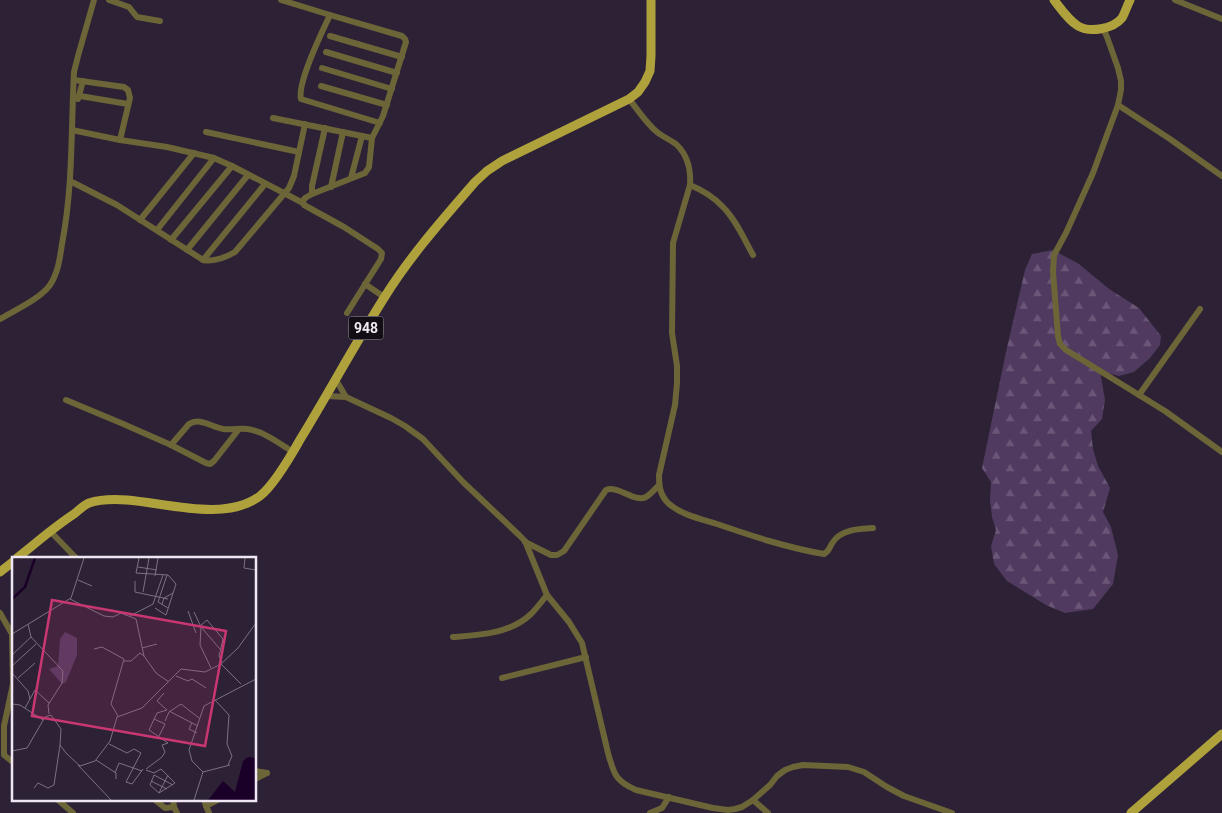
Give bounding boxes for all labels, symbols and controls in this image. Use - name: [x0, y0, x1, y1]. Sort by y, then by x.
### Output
- road number: 948: [348, 316, 384, 339]
- inset map: [12, 557, 256, 800]

